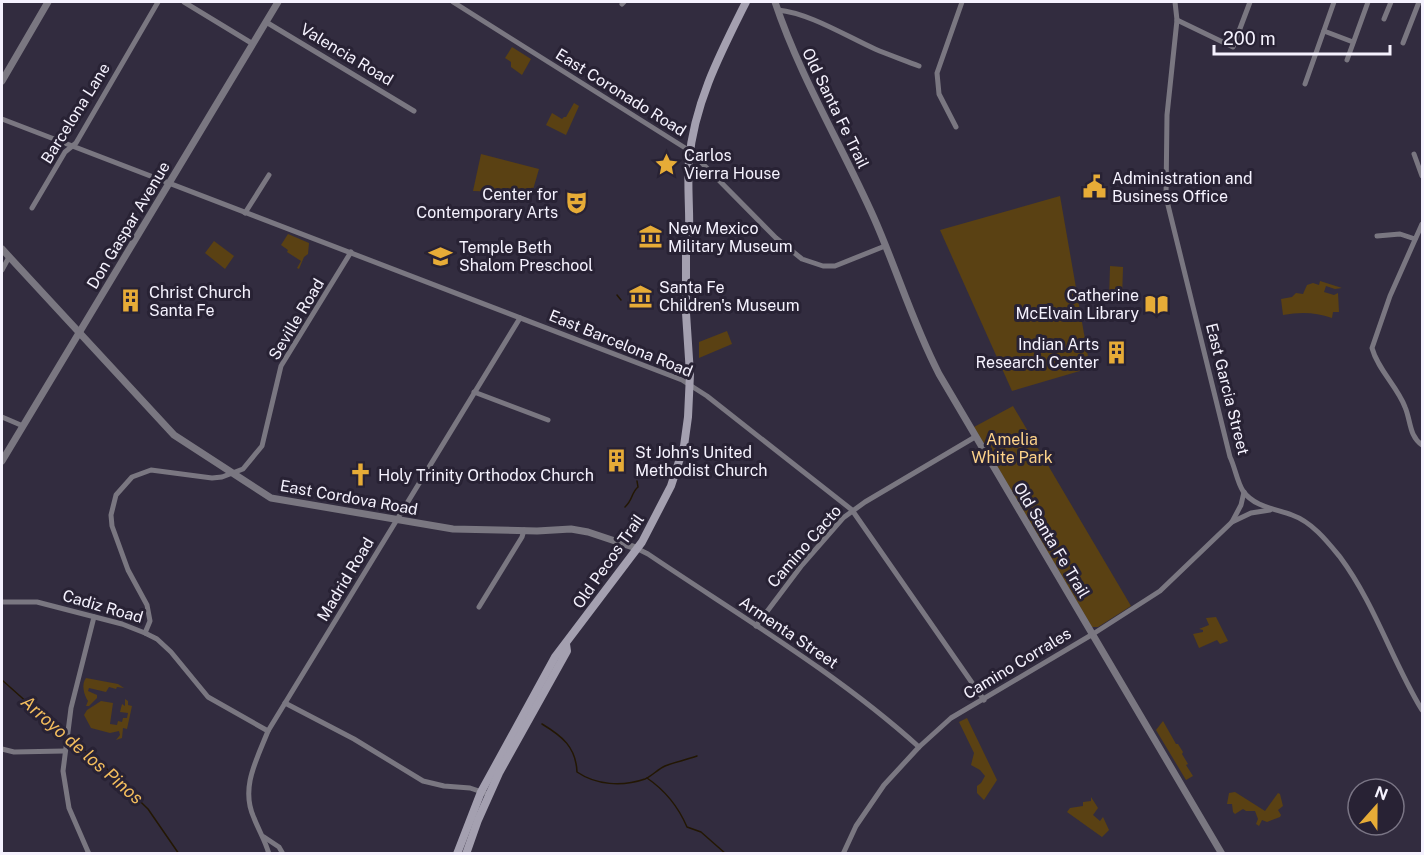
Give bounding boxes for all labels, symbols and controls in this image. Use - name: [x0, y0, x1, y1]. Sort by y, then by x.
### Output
- scale bar: [1214, 18, 1390, 56]
- street label: Valencia Road: [297, 19, 397, 90]
- text: 200 m: [1223, 28, 1276, 49]
- street label: East Coronado Road: [552, 45, 689, 140]
- street label: Old Santa Fe Trail: [798, 45, 873, 172]
- street label: Barcelona Lane: [37, 59, 114, 167]
- place label: Carlos Vierra House: [684, 146, 780, 183]
- place icon: Carlos Vierra House: [653, 151, 679, 177]
- street label: Don Gaspar Avenue: [83, 158, 174, 292]
- place label: Administration and Business Office: [1112, 169, 1252, 206]
- public building icon: Administration and Business Office: [1081, 174, 1107, 200]
- place label: Center for Contemporary Arts: [416, 185, 558, 222]
- theatre icon: Center for Contemporary Arts: [563, 190, 589, 216]
- place label: New Mexico Military Museum: [668, 219, 793, 256]
- museum icon: New Mexico Military Museum: [637, 224, 663, 250]
- place label: Temple Beth Shalom Preschool: [459, 238, 593, 275]
- school or university icon: Temple Beth Shalom Preschool: [428, 243, 454, 269]
- street label: Seville Road: [265, 275, 328, 363]
- place label: Santa Fe Children's Museum: [659, 278, 799, 315]
- place label: Christ Church Santa Fe: [149, 283, 251, 320]
- museum icon: Santa Fe Children's Museum: [628, 283, 654, 309]
- place label: Catherine McElvain Library: [1016, 286, 1139, 323]
- building icon: Christ Church Santa Fe: [118, 288, 144, 314]
- library icon: Catherine McElvain Library: [1144, 291, 1170, 317]
- street label: East Barcelona Road: [546, 306, 695, 381]
- street label: East Garcia Street: [1202, 321, 1253, 457]
- place label: Indian Arts Research Center: [975, 335, 1099, 372]
- building icon: Indian Arts Research Center: [1104, 340, 1130, 366]
- park label: Amelia White Park: [971, 430, 1053, 467]
- place label: St John's United Methodist Church: [635, 443, 767, 480]
- building icon: St John's United Methodist Church: [604, 448, 630, 474]
- church icon: Holy Trinity Orthodox Church: [347, 462, 373, 488]
- place label: Holy Trinity Orthodox Church: [378, 466, 594, 485]
- street label: East Cordova Road: [278, 476, 419, 519]
- street label: Old Santa Fe Trail: [1010, 479, 1094, 602]
- street label: Camino Cacto: [763, 501, 845, 591]
- street label: Old Pecos Trail: [569, 510, 648, 612]
- street label: Madrid Road: [313, 534, 378, 625]
- street label: Cadiz Road: [60, 586, 145, 627]
- street label: Armenta Street: [736, 592, 842, 672]
- street label: Camino Corrales: [960, 624, 1075, 703]
- water label: Arroyo de los Pinos: [17, 691, 148, 808]
- north arrow: [1346, 777, 1406, 837]
- text: N: [1372, 782, 1390, 805]

